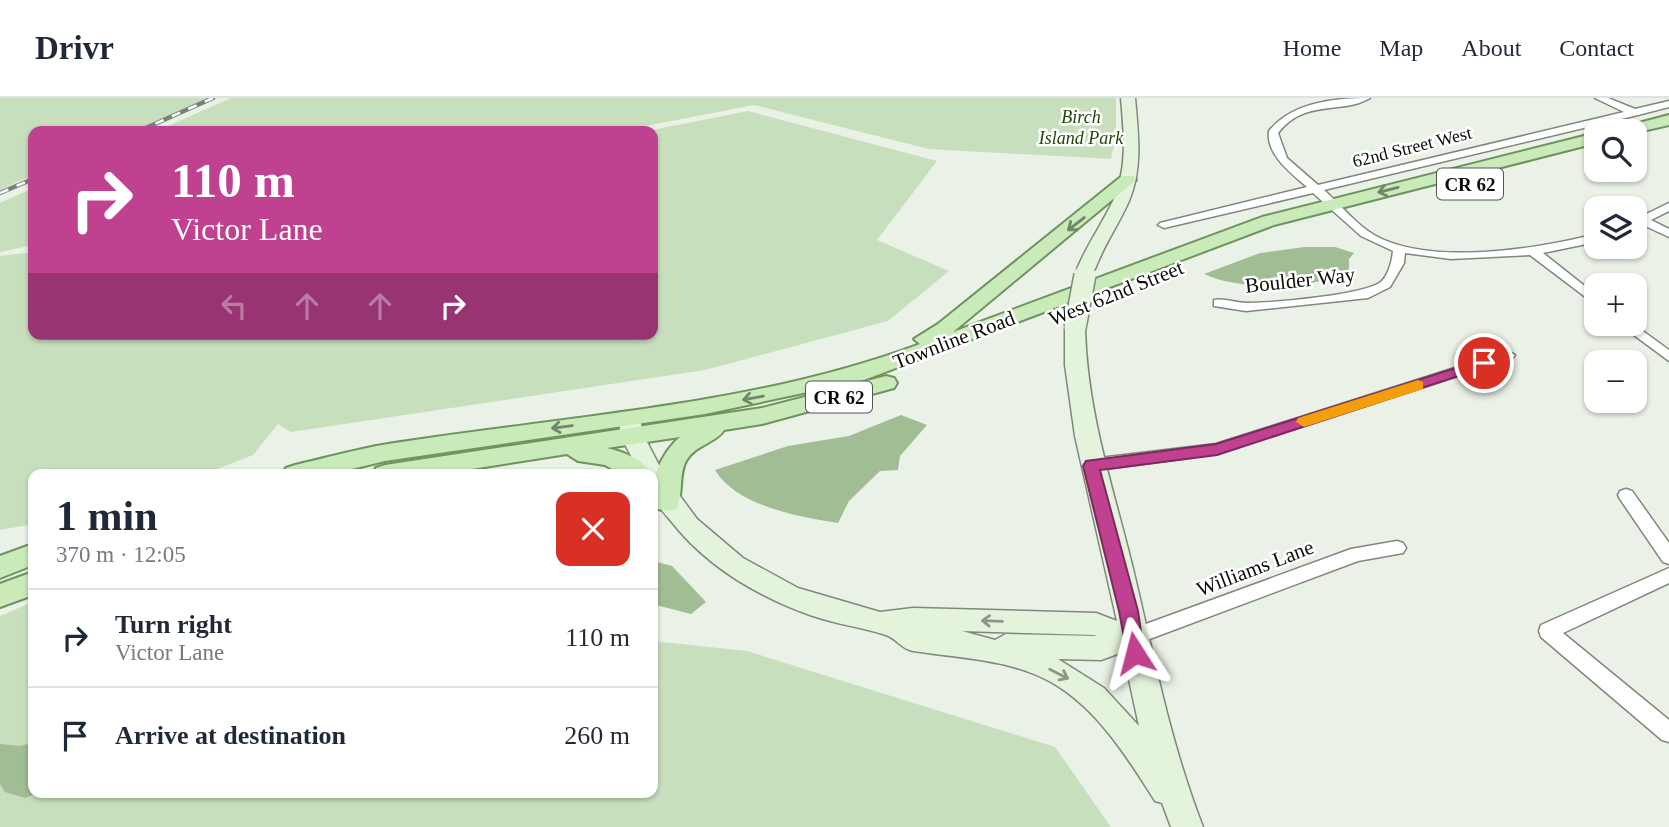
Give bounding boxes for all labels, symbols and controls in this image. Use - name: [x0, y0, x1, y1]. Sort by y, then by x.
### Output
- text: Drivr: [35, 30, 114, 66]
- text: Home: [1283, 35, 1341, 61]
- text: Map: [1379, 35, 1423, 61]
- text: About: [1461, 35, 1521, 61]
- text: Contact: [1559, 35, 1634, 61]
- park label: Birch Island Park: [1038, 107, 1124, 148]
- map controls: [1584, 119, 1647, 413]
- button: search: [1584, 119, 1647, 182]
- street label: 62nd Street West: [1350, 123, 1474, 171]
- text: 110 m: [171, 153, 295, 208]
- icon: right: [56, 154, 147, 245]
- road number: CR 62: [1437, 169, 1503, 200]
- one-way arrow: [1377, 184, 1400, 197]
- button: layers: [1584, 196, 1647, 259]
- text: Victor Lane: [171, 211, 323, 247]
- one-way arrow: [1067, 216, 1085, 231]
- street label: West 62nd Street: [1045, 255, 1187, 331]
- street label: Boulder Way: [1244, 262, 1357, 298]
- button: +: [1584, 273, 1647, 336]
- icon: left: [215, 287, 253, 325]
- icon: ahead: [288, 287, 326, 325]
- icon: ahead: [361, 287, 399, 325]
- icon: right: [434, 287, 472, 325]
- street label: Townline Road: [890, 306, 1019, 374]
- pin: [1454, 333, 1514, 393]
- icon: arrive: [1465, 344, 1503, 382]
- button: −: [1584, 350, 1647, 413]
- road number: CR 62: [806, 382, 872, 412]
- one-way arrow: [742, 391, 765, 405]
- one-way arrow: [551, 420, 574, 433]
- button: close: [556, 492, 630, 566]
- text: 1 min: [56, 493, 158, 539]
- street label: Williams Lane: [1193, 535, 1317, 601]
- text: 370 m · 12:05: [56, 542, 186, 567]
- text: Turn right: [115, 610, 232, 639]
- one-way arrow: [981, 615, 1004, 628]
- position arrow: [1098, 616, 1172, 690]
- icon: right: [56, 619, 94, 657]
- text: 110 m: [565, 623, 630, 652]
- text: Victor Lane: [115, 640, 224, 665]
- one-way arrow: [1049, 667, 1069, 681]
- icon: arrive: [56, 717, 94, 755]
- text: Arrive at destination: [115, 721, 346, 750]
- text: 260 m: [564, 721, 630, 750]

